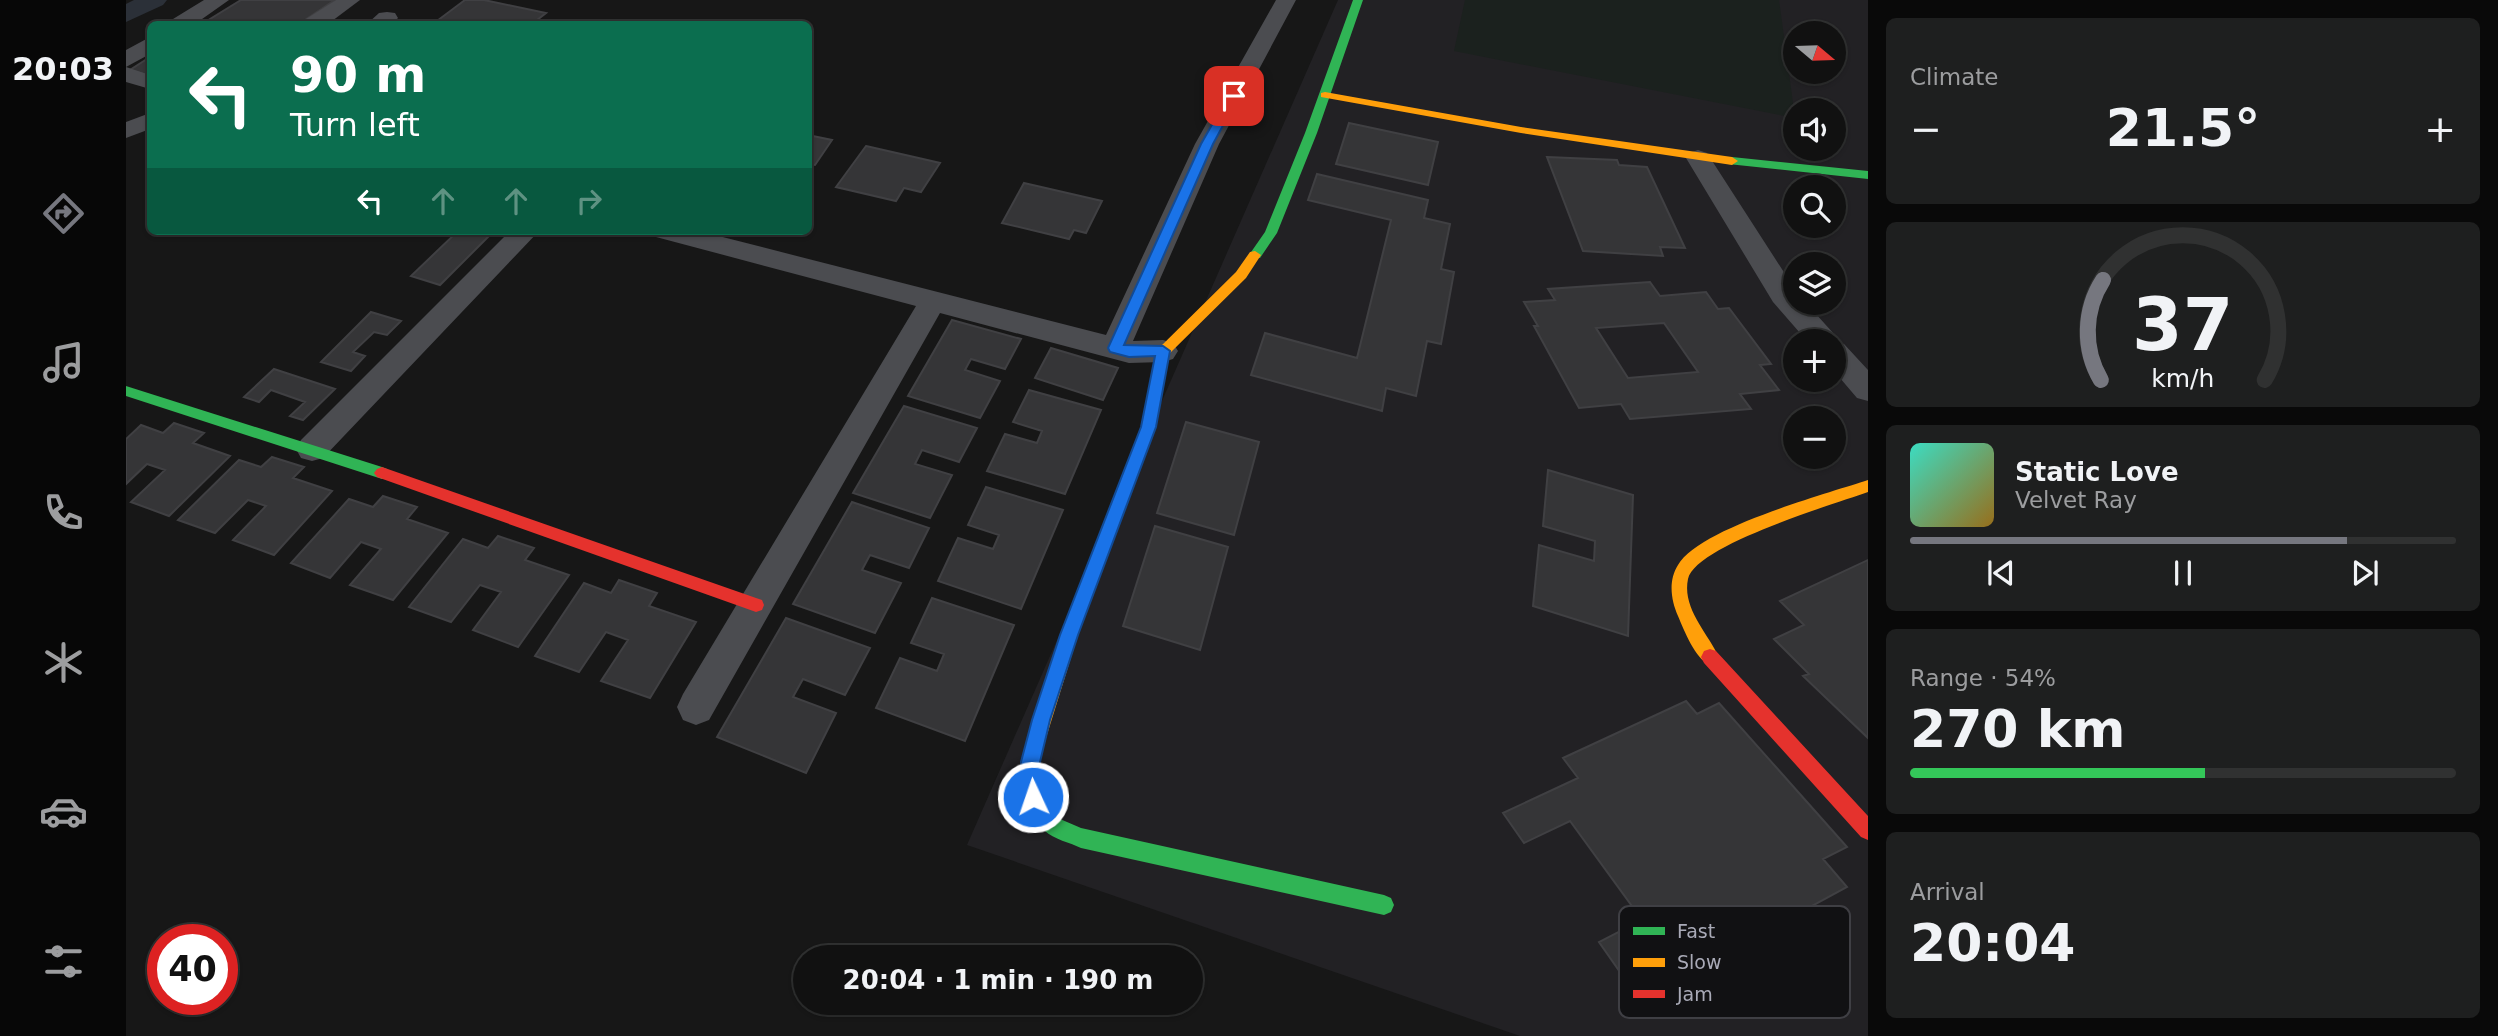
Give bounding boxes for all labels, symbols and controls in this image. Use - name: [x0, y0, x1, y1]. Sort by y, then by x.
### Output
- north arrow: [1783, 21, 1846, 84]
- map controls: [1783, 21, 1846, 469]
- text: 90 m: [290, 47, 426, 104]
- icon: left: [175, 49, 266, 140]
- text: 20:03: [12, 50, 114, 88]
- text: Climate: [1910, 64, 1999, 90]
- pin: [1204, 66, 1264, 126]
- icon: arrive: [1215, 77, 1253, 115]
- button: sound: [1783, 98, 1846, 161]
- text: 21.5°: [2106, 98, 2260, 158]
- text: Turn left: [290, 106, 420, 144]
- text: −: [1910, 107, 1942, 151]
- text: +: [2424, 107, 2456, 151]
- button: search: [1783, 175, 1846, 238]
- icon: left: [351, 182, 389, 220]
- icon: ahead: [424, 182, 462, 220]
- icon: ahead: [497, 182, 535, 220]
- icon: right: [570, 182, 608, 220]
- icon: directions: [39, 189, 88, 238]
- button: layers: [1783, 252, 1846, 315]
- text: 37: [2132, 283, 2234, 368]
- button: +: [1783, 329, 1846, 392]
- icon: music: [39, 338, 88, 387]
- text: km/h: [2151, 364, 2215, 393]
- button: −: [1783, 406, 1846, 469]
- text: Static Love: [2015, 457, 2179, 487]
- text: Velvet Ray: [2015, 487, 2137, 513]
- icon: phone: [39, 488, 88, 537]
- icon: previous: [1982, 554, 2020, 592]
- icon: pause: [2164, 554, 2202, 592]
- icon: next: [2346, 554, 2384, 592]
- icon: climate: [39, 638, 88, 687]
- text: Range · 54%: [1910, 665, 2056, 691]
- text: 270 km: [1910, 699, 2125, 759]
- position arrow: [996, 760, 1070, 834]
- icon: car: [39, 787, 88, 836]
- text: Arrival: [1910, 879, 1985, 905]
- legend: [1619, 906, 1850, 1018]
- text: 20:04: [1910, 913, 2076, 973]
- text: Fast: [1677, 920, 1715, 942]
- speed limit sign: 40: [147, 924, 238, 1015]
- icon: filters: [39, 937, 88, 986]
- text: Slow: [1677, 951, 1722, 973]
- text: 20:04 · 1 min · 190 m: [843, 965, 1153, 995]
- text: Jam: [1676, 983, 1713, 1005]

